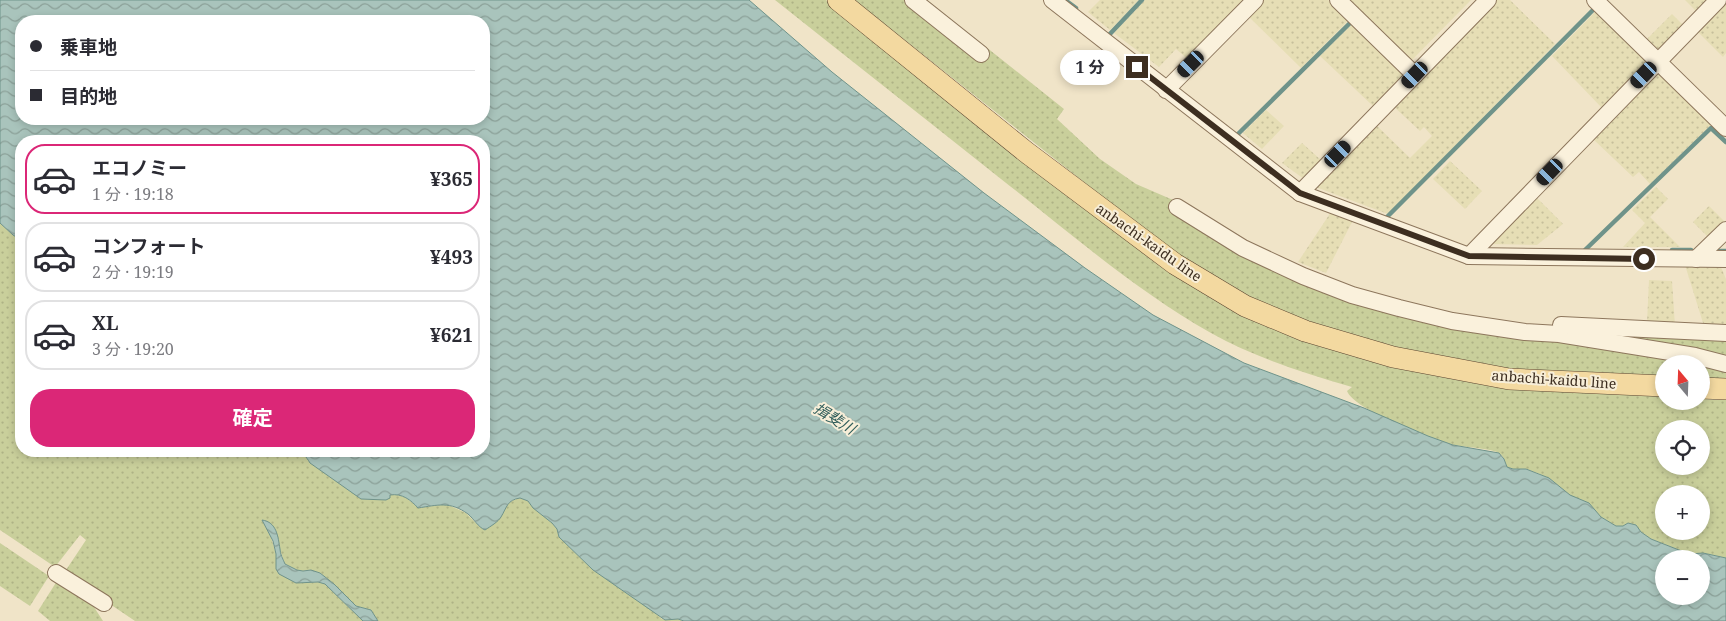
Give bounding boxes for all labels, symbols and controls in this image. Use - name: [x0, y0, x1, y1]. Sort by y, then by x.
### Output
- text: 乗車地: [60, 34, 117, 60]
- car: [1175, 48, 1206, 80]
- callout: 1 分: [1060, 50, 1120, 84]
- text: 1 分: [1075, 56, 1105, 78]
- route end: [1126, 56, 1148, 78]
- car: [1399, 59, 1430, 91]
- car: [1628, 59, 1659, 91]
- text: 目的地: [60, 83, 117, 109]
- car: [1322, 138, 1353, 170]
- text: エコノミー: [92, 155, 187, 181]
- car: [1534, 156, 1565, 188]
- icon: car: [32, 157, 77, 202]
- text: ¥365: [430, 166, 473, 192]
- text: 1 分 · 19:18: [92, 183, 174, 205]
- street label: anbachi-kaidu line: [1092, 198, 1206, 286]
- text: コンフォート: [92, 233, 205, 259]
- icon: car: [32, 235, 77, 280]
- text: ¥493: [430, 244, 473, 270]
- route start: [1633, 248, 1655, 270]
- text: 2 分 · 19:19: [92, 261, 174, 283]
- text: XL: [92, 310, 118, 336]
- icon: car: [32, 313, 77, 358]
- text: ¥621: [430, 322, 473, 348]
- text: 3 分 · 19:20: [92, 338, 174, 360]
- north arrow: [1655, 355, 1710, 410]
- map controls: [1655, 355, 1710, 605]
- street label: anbachi-kaidu line: [1491, 365, 1617, 393]
- button: 確定: [30, 389, 475, 447]
- water label: 揖斐川: [811, 398, 861, 439]
- button: locate: [1655, 420, 1710, 475]
- button: +: [1655, 485, 1710, 540]
- button: −: [1655, 550, 1710, 605]

